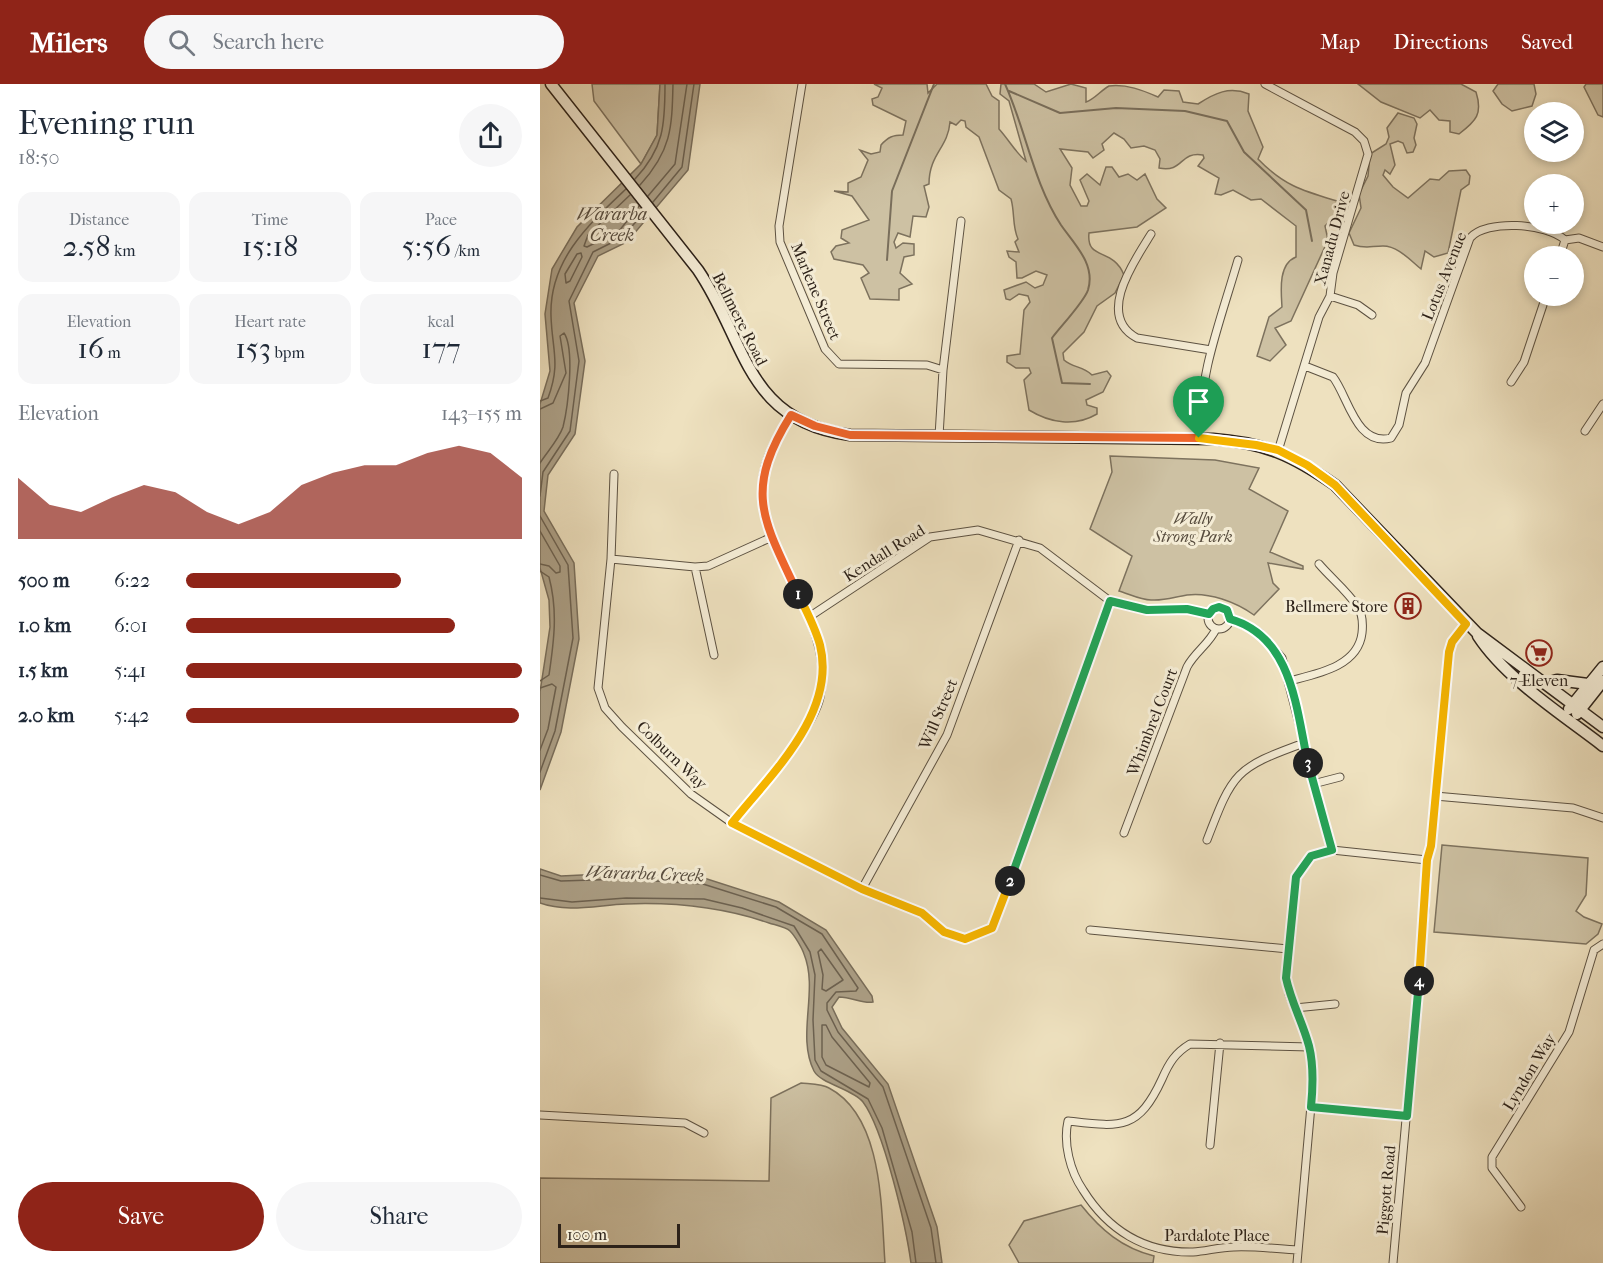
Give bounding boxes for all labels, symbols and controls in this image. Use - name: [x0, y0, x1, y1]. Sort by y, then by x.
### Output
- search box: [144, 15, 564, 69]
- text: Milers: [30, 26, 108, 59]
- icon: search: [165, 26, 198, 59]
- text: Search here: [213, 29, 324, 55]
- text: Map: [1320, 30, 1360, 54]
- text: Directions: [1393, 30, 1488, 54]
- text: Saved: [1521, 30, 1573, 54]
- map controls: [1524, 102, 1584, 306]
- button: layers: [1524, 102, 1584, 162]
- text: Evening run: [18, 104, 195, 143]
- button: share: [459, 104, 522, 167]
- text: 18:50: [18, 146, 60, 169]
- button: +: [1524, 174, 1584, 234]
- street label: Xanadu Drive: [1310, 189, 1354, 287]
- water label: Wararba Creek: [577, 204, 647, 246]
- text: Distance: [69, 210, 129, 229]
- text: Time: [252, 210, 288, 229]
- text: Pace: [425, 210, 457, 229]
- text: 2.58: [62, 229, 111, 264]
- text: 15:18: [242, 229, 298, 264]
- text: 5:56: [402, 229, 451, 264]
- street label: Lotus Avenue: [1418, 229, 1470, 323]
- street label: Marlene Street: [787, 240, 845, 343]
- text: km: [111, 241, 136, 260]
- text: /km: [451, 241, 480, 260]
- button: −: [1524, 246, 1584, 306]
- street label: Bellmere Road: [708, 269, 772, 369]
- text: Elevation: [67, 312, 131, 331]
- text: Heart rate: [234, 312, 306, 331]
- text: kcal: [428, 312, 454, 331]
- text: 16: [77, 331, 104, 366]
- text: 153: [235, 331, 271, 366]
- text: 177: [421, 331, 461, 366]
- text: m: [104, 343, 121, 362]
- text: bpm: [271, 343, 305, 362]
- pin: [1173, 376, 1224, 438]
- icon: arrive: [1182, 385, 1215, 418]
- text: Elevation: [18, 402, 99, 425]
- text: 143–155 m: [441, 402, 522, 425]
- park label: Wally Strong Park: [1152, 509, 1233, 546]
- street label: Kendall Road: [840, 520, 929, 586]
- text: 500 m: [18, 569, 70, 592]
- text: 6:22: [114, 569, 150, 592]
- pin: 1: [783, 579, 813, 609]
- text: 1: [795, 584, 801, 603]
- building icon: Bellmere Store: [1393, 591, 1423, 621]
- place label: Bellmere Store: [1285, 597, 1388, 616]
- text: 1.0 km: [18, 614, 71, 637]
- text: 6:01: [114, 614, 148, 637]
- supermarket icon: 7-Eleven: [1524, 638, 1554, 668]
- text: 1.5 km: [18, 659, 68, 682]
- text: 5:41: [114, 659, 146, 682]
- street label: Whimbrel Court: [1122, 665, 1181, 779]
- place label: 7-Eleven: [1510, 671, 1569, 690]
- street label: Will Street: [914, 676, 961, 753]
- text: 2.0 km: [18, 704, 74, 727]
- text: 5:42: [114, 704, 150, 727]
- street label: Colburn Way: [633, 717, 711, 793]
- pin: 3: [1293, 748, 1323, 778]
- text: 3: [1305, 753, 1311, 772]
- water label: Wararba Creek: [585, 861, 705, 887]
- pin: 2: [995, 866, 1025, 896]
- text: 2: [1006, 871, 1014, 890]
- pin: 4: [1404, 966, 1434, 996]
- text: 4: [1414, 971, 1424, 990]
- street label: Lyndon Way: [1499, 1030, 1560, 1114]
- street label: Piggott Road: [1373, 1144, 1399, 1236]
- button: Save: [18, 1182, 264, 1251]
- button: Share: [276, 1182, 522, 1251]
- scale bar: [558, 1221, 680, 1248]
- text: 100 m: [567, 1225, 607, 1244]
- street label: Pardalote Place: [1164, 1226, 1270, 1245]

